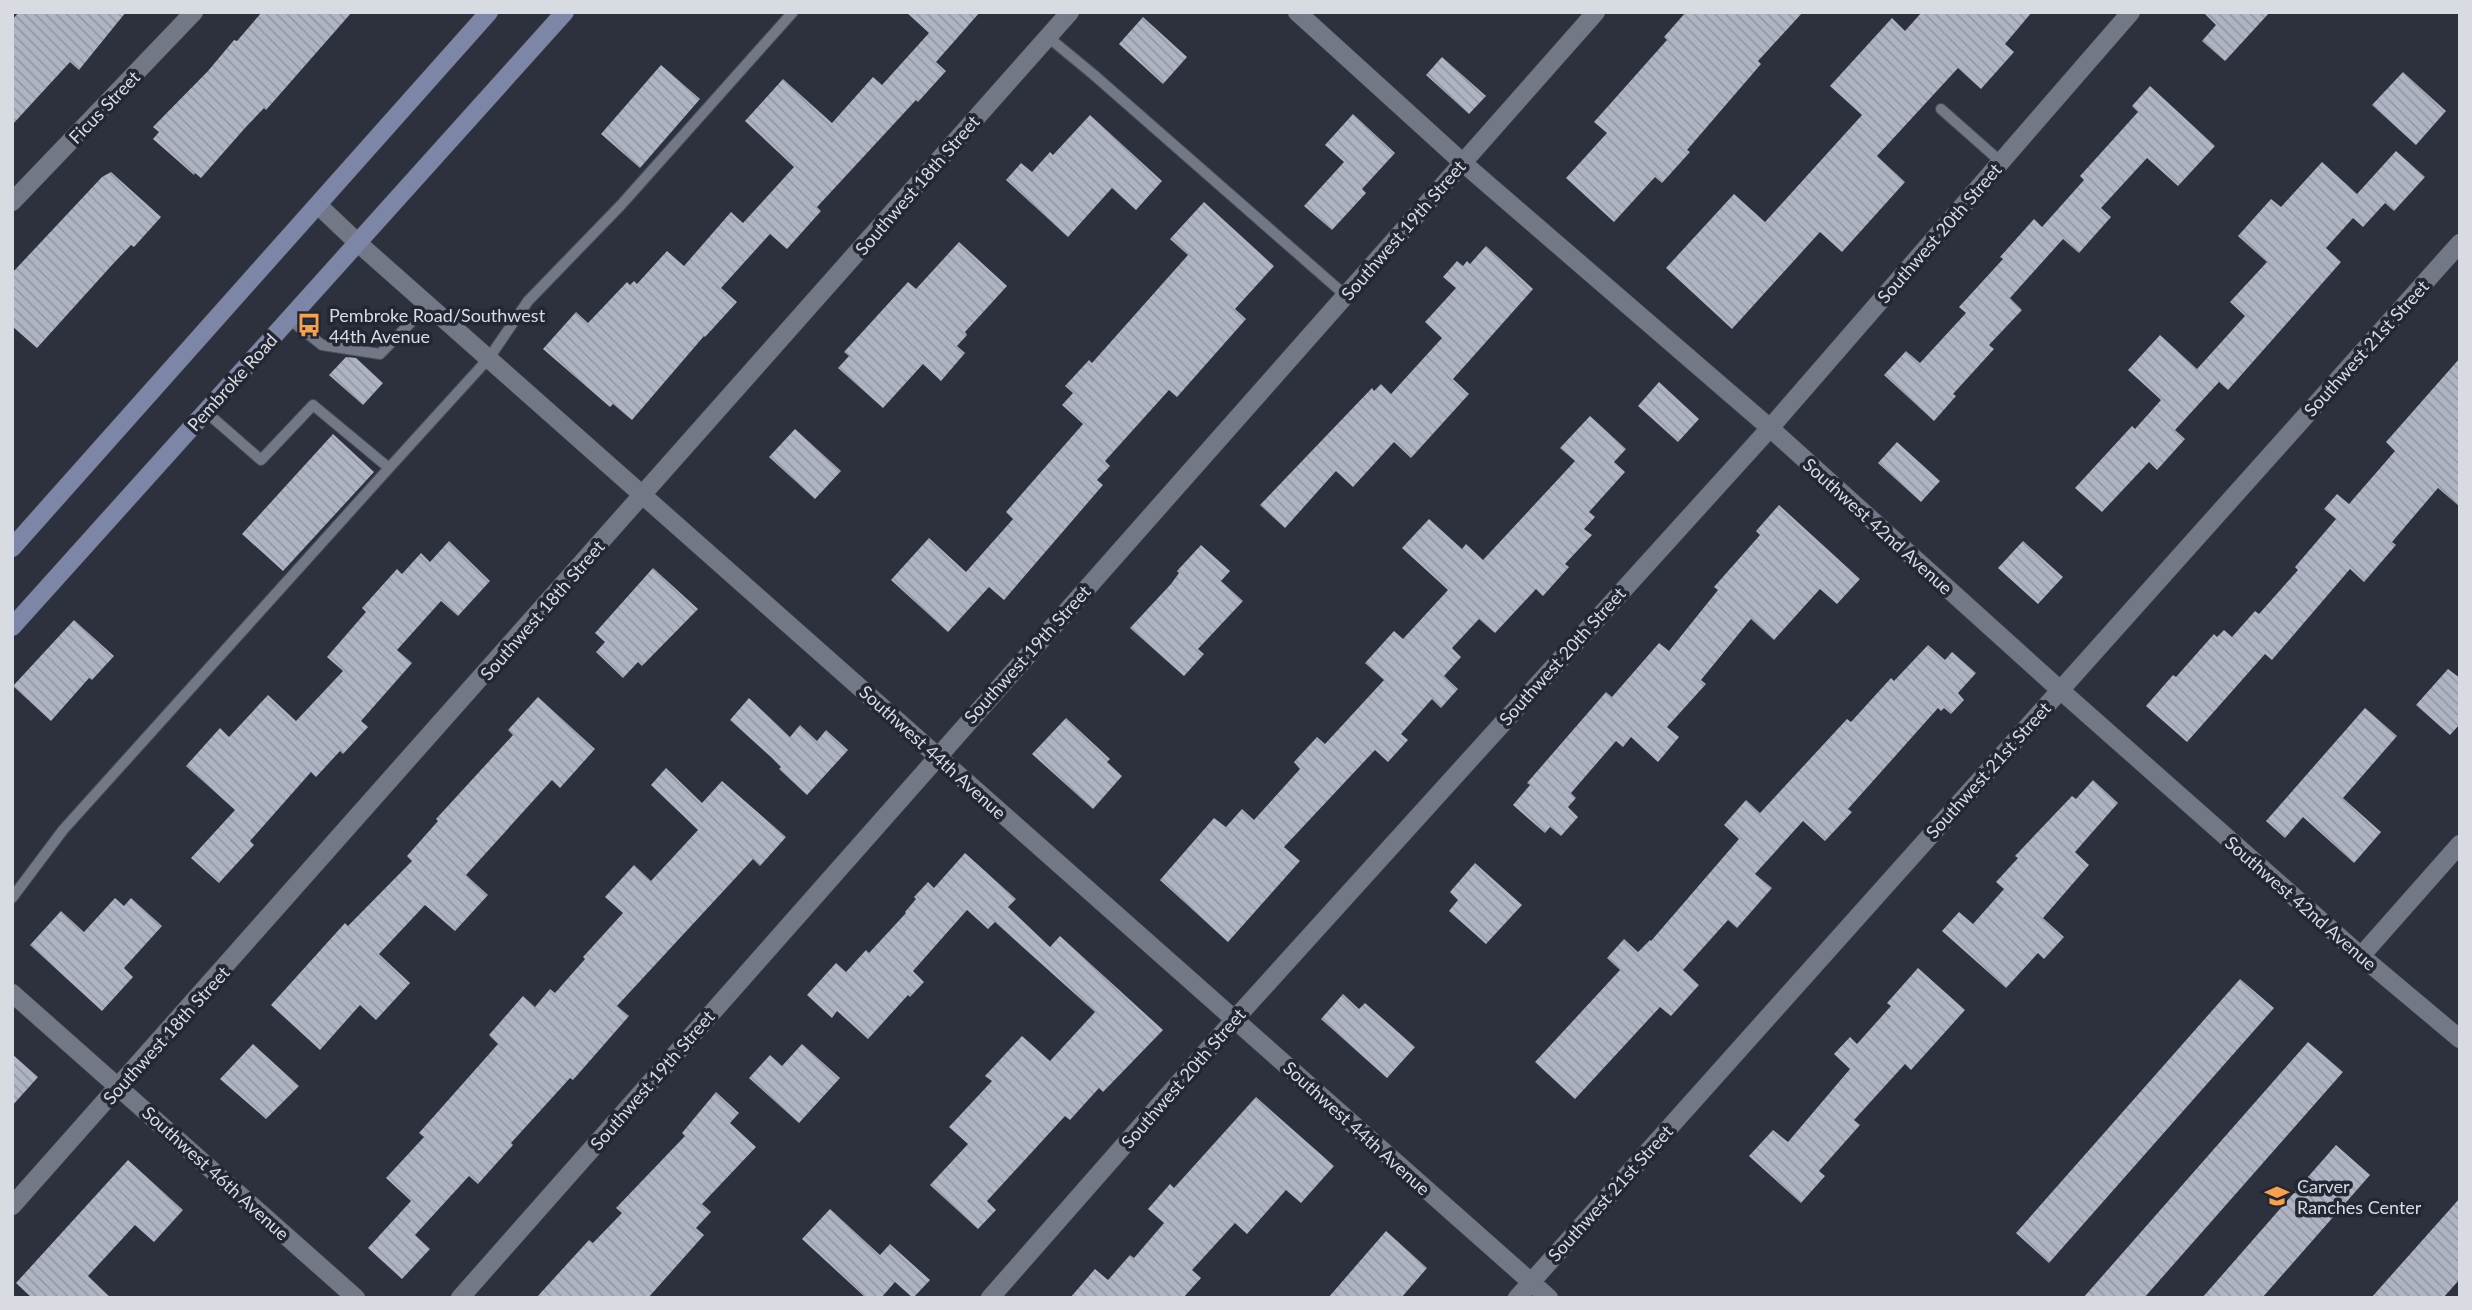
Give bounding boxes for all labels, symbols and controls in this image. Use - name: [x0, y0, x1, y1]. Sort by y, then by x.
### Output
- street label: Ficus Street: [64, 66, 145, 148]
- street label: Southwest 18th Street: [850, 110, 984, 259]
- street label: Southwest 19th Street: [1336, 155, 1470, 304]
- street label: Southwest 20th Street: [1872, 158, 2006, 307]
- street label: Southwest 21st Street: [2299, 275, 2433, 421]
- place label: Pembroke Road/Southwest 44th Avenue: [329, 304, 546, 347]
- bus stop icon: Pembroke Road/Southwest 44th Avenue: [295, 311, 323, 339]
- street label: Pembroke Road: [182, 329, 282, 435]
- street label: Southwest 42nd Avenue: [1799, 453, 1957, 599]
- street label: Southwest 18th Street: [475, 535, 609, 684]
- street label: Southwest 19th Street: [959, 580, 1095, 728]
- street label: Southwest 20th Street: [1494, 582, 1630, 730]
- street label: Southwest 44th Avenue: [855, 680, 1011, 824]
- street label: Southwest 21st Street: [1921, 697, 2055, 843]
- street label: Southwest 42nd Avenue: [2221, 831, 2381, 975]
- street label: Southwest 18th Street: [98, 961, 234, 1109]
- street label: Southwest 20th Street: [1116, 1003, 1250, 1152]
- street label: Southwest 19th Street: [585, 1005, 719, 1154]
- street label: Southwest 44th Avenue: [1279, 1056, 1435, 1200]
- street label: Southwest 46th Avenue: [138, 1101, 294, 1245]
- street label: Southwest 21st Street: [1543, 1120, 1677, 1266]
- place label: Carver Ranches Center: [2297, 1175, 2422, 1218]
- school or university icon: Carver Ranches Center: [2263, 1182, 2291, 1210]

